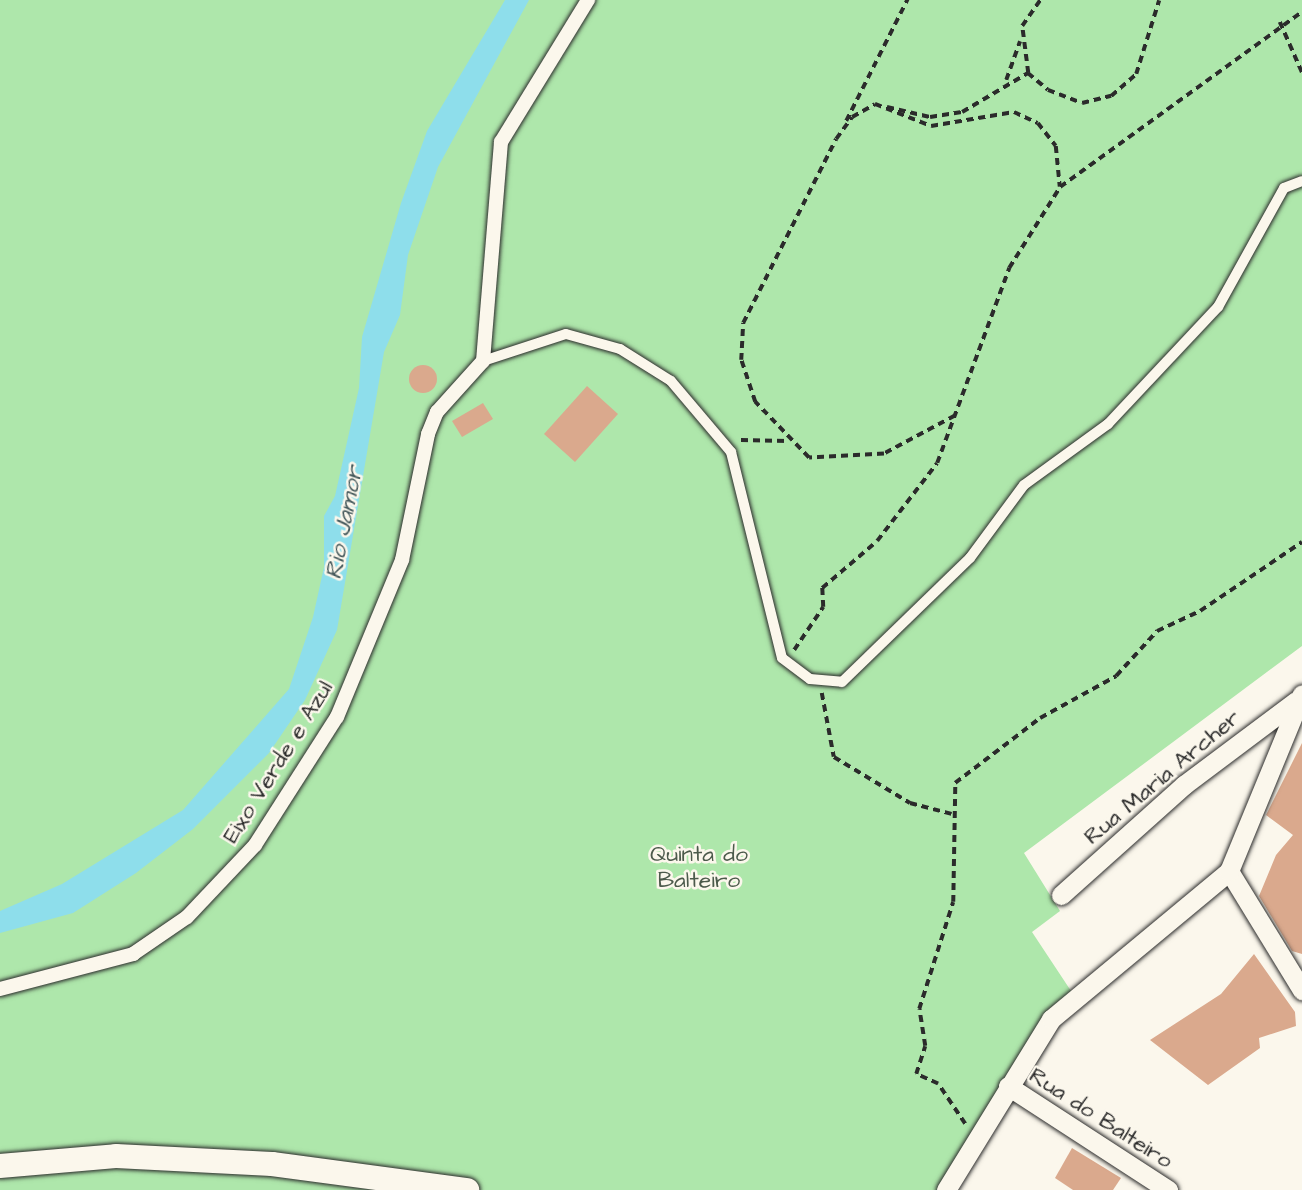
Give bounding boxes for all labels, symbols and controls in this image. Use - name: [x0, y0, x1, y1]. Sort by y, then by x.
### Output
- water label: Rio Jamor: [320, 464, 370, 582]
- street label: Eixo Verde e Azul: [217, 676, 339, 848]
- street label: Rua Maria Archer: [1078, 704, 1246, 850]
- park label: Quinta do Balteiro: [650, 840, 748, 894]
- street label: Rua do Balteiro: [1024, 1061, 1178, 1175]

